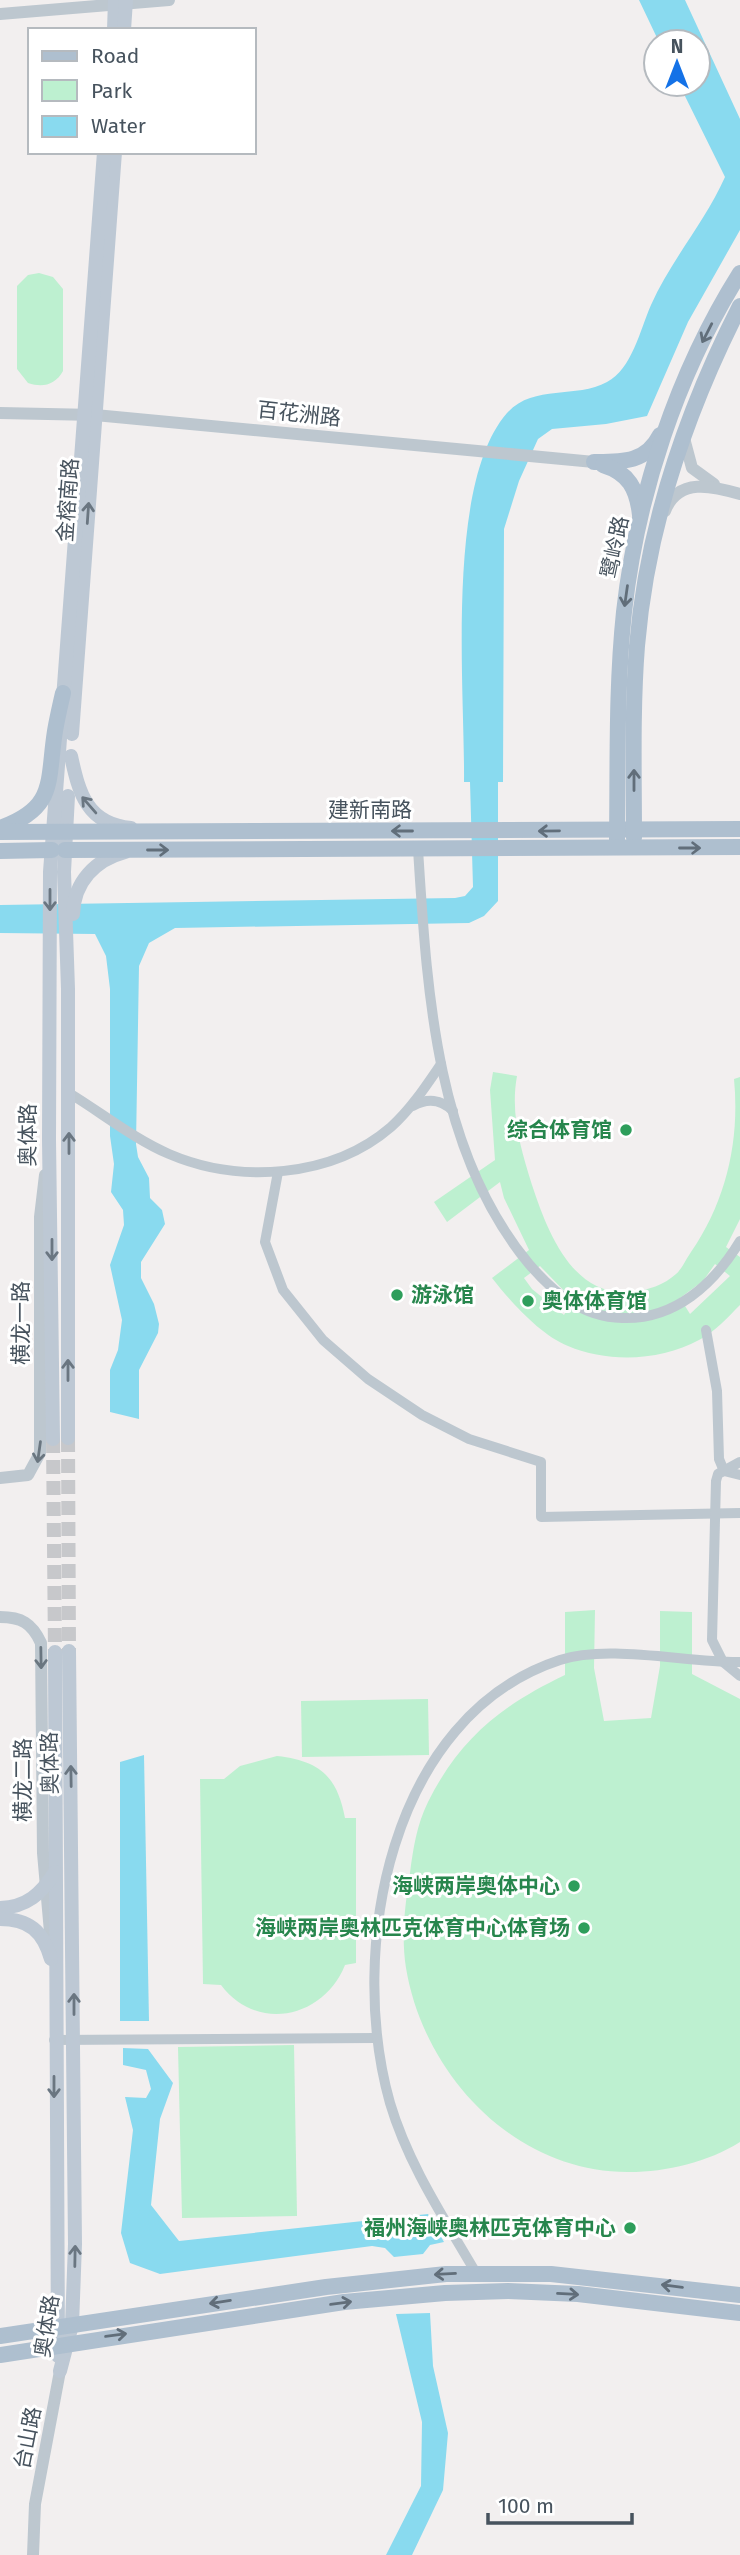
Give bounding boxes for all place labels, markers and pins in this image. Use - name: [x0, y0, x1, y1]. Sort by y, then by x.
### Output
- place label: 综合体育馆: [507, 1117, 612, 1143]
- marker: 综合体育馆: [618, 1122, 634, 1138]
- place label: 游泳馆: [411, 1282, 474, 1308]
- marker: 游泳馆: [389, 1287, 405, 1303]
- place label: 奥体体育馆: [542, 1288, 647, 1314]
- marker: 奥体体育馆: [520, 1293, 536, 1309]
- place label: 海峡两岸奥体中心: [392, 1873, 560, 1899]
- marker: 海峡两岸奥体中心: [566, 1878, 582, 1894]
- place label: 海峡两岸奥林匹克体育中心体育场: [255, 1915, 570, 1941]
- marker: 海峡两岸奥林匹克体育中心体育场: [576, 1920, 592, 1936]
- place label: 福州海峡奥林匹克体育中心: [364, 2215, 616, 2241]
- marker: 福州海峡奥林匹克体育中心: [622, 2220, 638, 2236]

